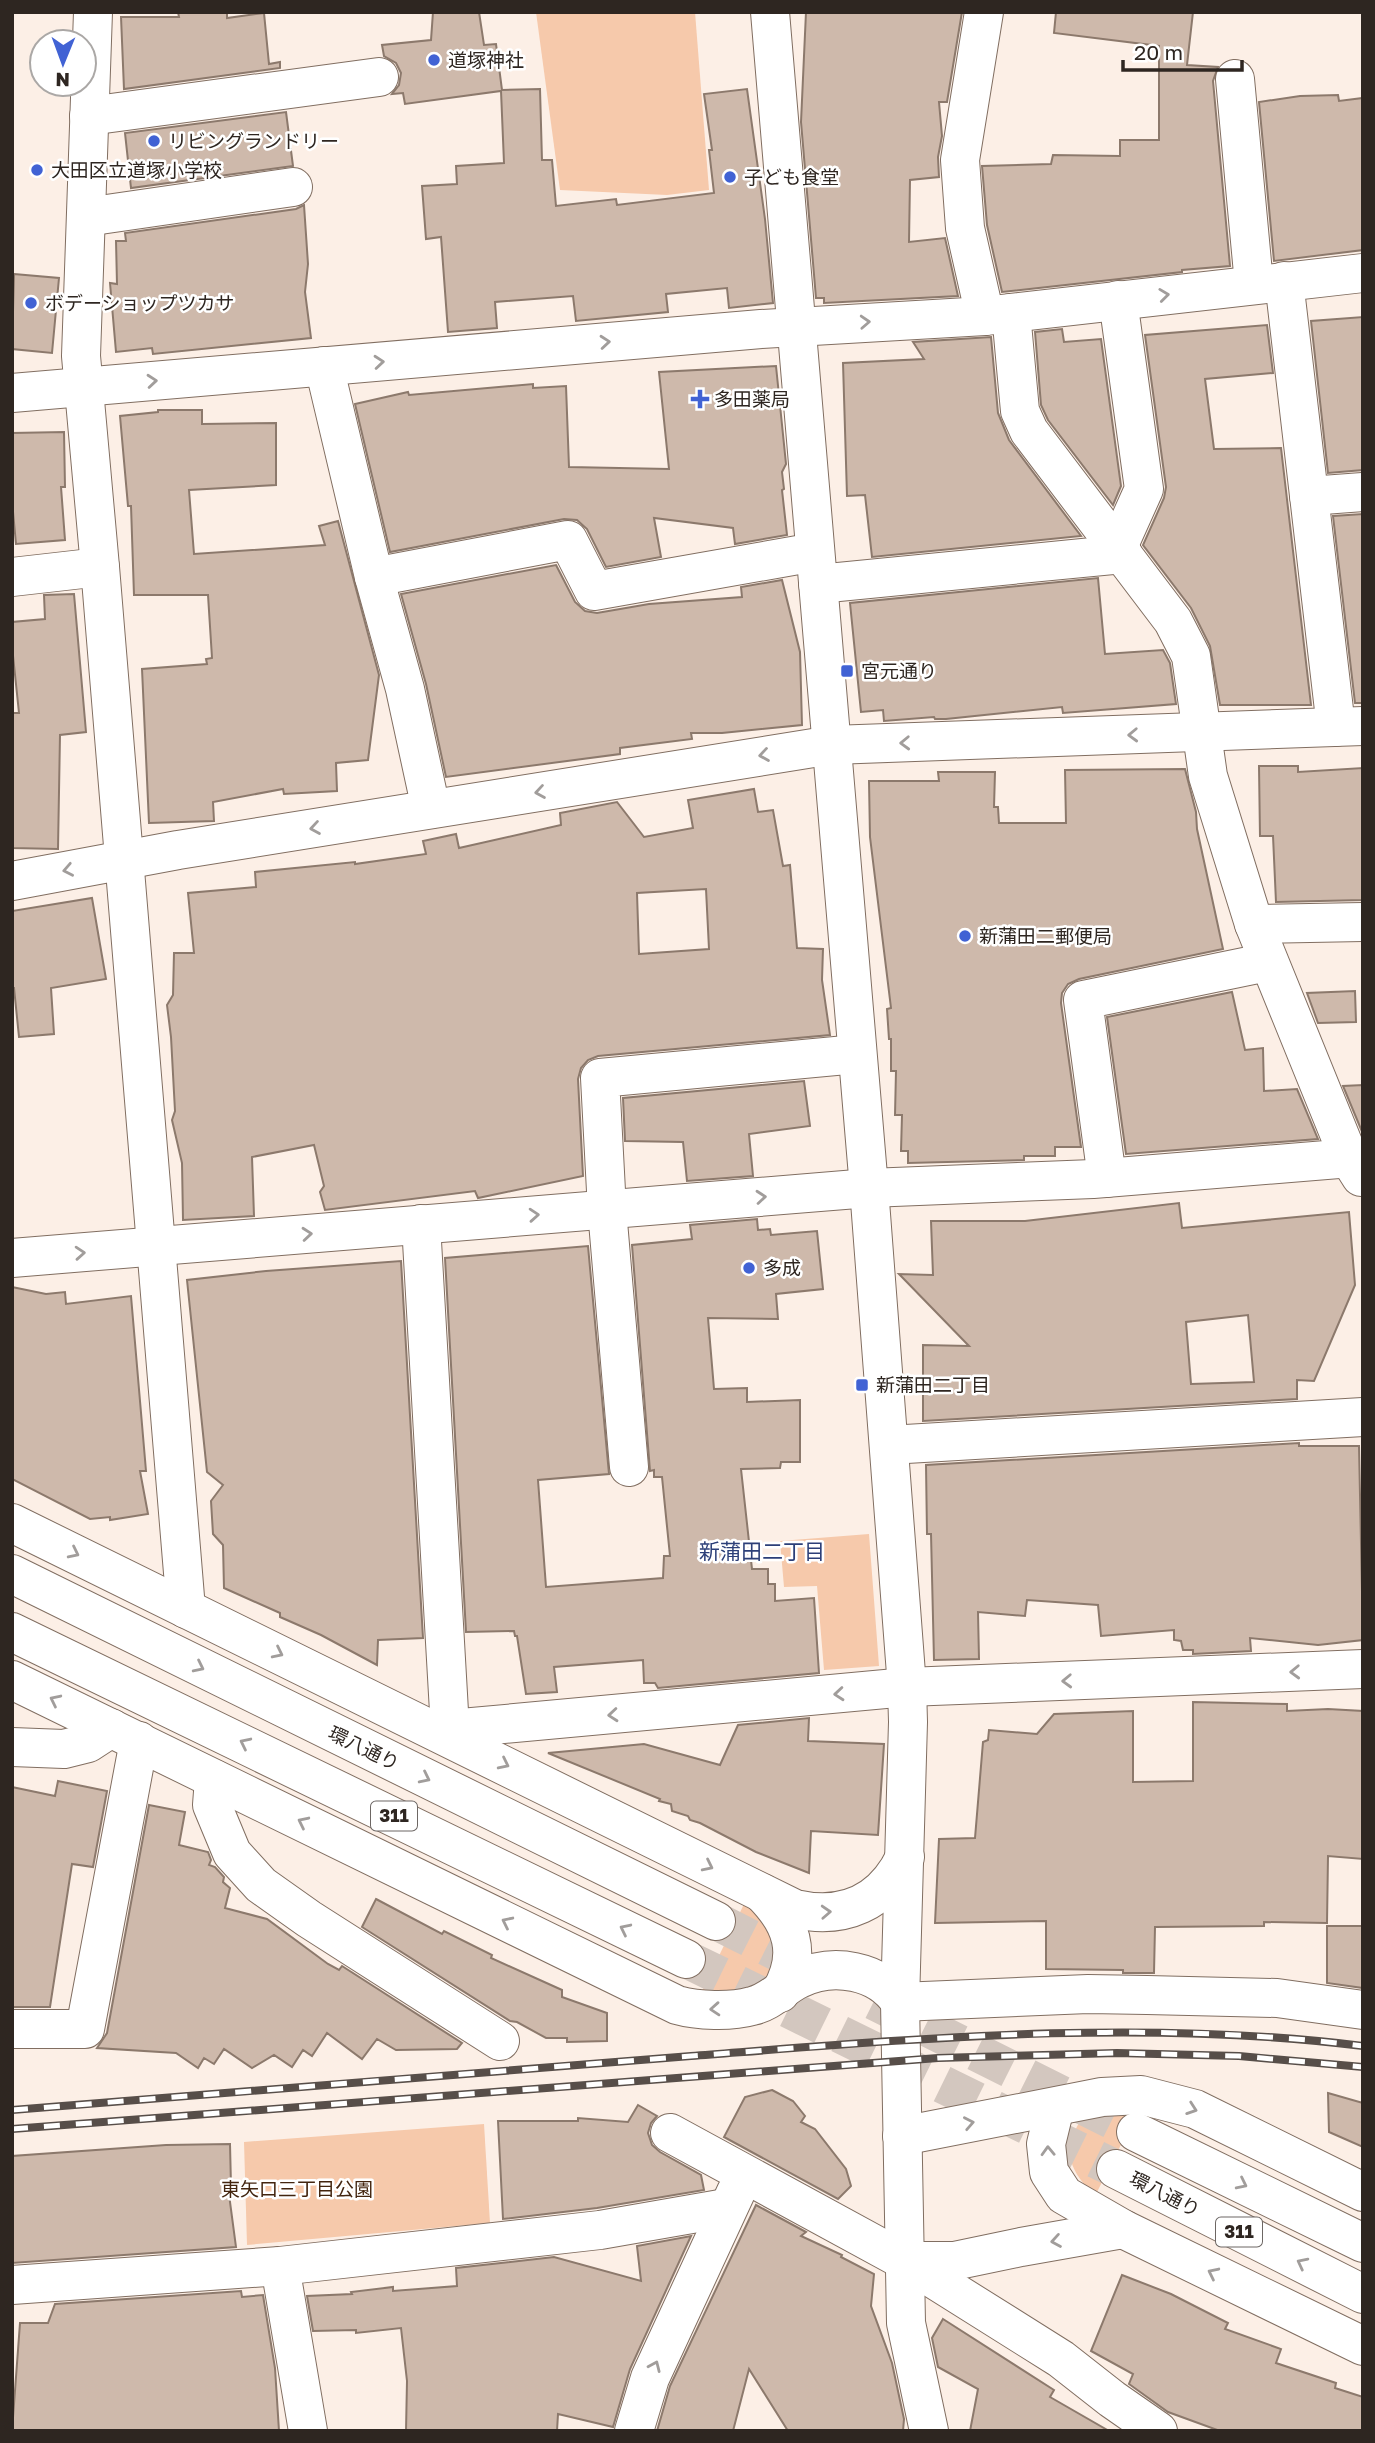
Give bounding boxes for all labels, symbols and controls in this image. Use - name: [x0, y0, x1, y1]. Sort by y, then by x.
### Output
- north arrow: [28, 28, 98, 98]
- scale bar: [1123, 28, 1242, 72]
- text: 20 m: [1134, 39, 1183, 65]
- place label: 道塚神社: [448, 48, 524, 71]
- marker: 道塚神社: [426, 52, 442, 68]
- text: N: [55, 69, 70, 92]
- place label: リビングランドリー: [168, 129, 339, 152]
- marker: リビングランドリー: [146, 133, 162, 149]
- place label: 大田区立道塚小学校: [51, 158, 222, 181]
- marker: 大田区立道塚小学校: [29, 162, 45, 178]
- place label: 子ども食堂: [744, 165, 839, 188]
- marker: 子ども食堂: [722, 169, 738, 185]
- one-way arrow: [1158, 287, 1170, 302]
- place label: ボデーショップツカサ: [45, 291, 235, 314]
- marker: ボデーショップツカサ: [23, 295, 39, 311]
- one-way arrow: [859, 315, 870, 330]
- one-way arrow: [600, 335, 611, 350]
- one-way arrow: [374, 355, 385, 370]
- one-way arrow: [147, 374, 158, 389]
- place label: 多田薬局: [714, 387, 790, 410]
- marker: 多田薬局: [692, 391, 708, 407]
- place label: 宮元通り: [861, 659, 937, 682]
- marker: 宮元通り: [839, 663, 855, 679]
- one-way arrow: [1127, 728, 1138, 743]
- one-way arrow: [900, 735, 911, 750]
- one-way arrow: [758, 747, 770, 762]
- one-way arrow: [534, 784, 546, 799]
- one-way arrow: [309, 820, 321, 835]
- one-way arrow: [62, 862, 74, 877]
- place label: 新蒲田二郵便局: [979, 924, 1112, 947]
- marker: 新蒲田二郵便局: [957, 928, 973, 944]
- one-way arrow: [755, 1190, 766, 1205]
- one-way arrow: [529, 1208, 540, 1223]
- one-way arrow: [302, 1227, 313, 1242]
- one-way arrow: [75, 1246, 86, 1261]
- place label: 多成: [763, 1256, 801, 1279]
- marker: 多成: [741, 1260, 757, 1276]
- place label: 新蒲田二丁目: [876, 1373, 990, 1396]
- marker: 新蒲田二丁目: [854, 1377, 870, 1393]
- district label: 新蒲田二丁目: [699, 1538, 825, 1564]
- one-way arrow: [67, 1545, 79, 1559]
- one-way arrow: [271, 1645, 283, 1659]
- one-way arrow: [192, 1659, 204, 1673]
- one-way arrow: [1289, 1664, 1300, 1679]
- one-way arrow: [1061, 1674, 1072, 1689]
- one-way arrow: [833, 1686, 844, 1701]
- one-way arrow: [50, 1695, 62, 1709]
- one-way arrow: [607, 1707, 618, 1722]
- street label: 環八通り: [325, 1721, 403, 1775]
- one-way arrow: [240, 1738, 252, 1752]
- one-way arrow: [497, 1756, 509, 1770]
- one-way arrow: [418, 1770, 430, 1784]
- road number: 311: [371, 1802, 417, 1830]
- one-way arrow: [298, 1817, 310, 1831]
- one-way arrow: [701, 1857, 713, 1871]
- one-way arrow: [821, 1905, 832, 1920]
- one-way arrow: [502, 1917, 514, 1931]
- one-way arrow: [620, 1924, 632, 1938]
- one-way arrow: [709, 2001, 720, 2016]
- one-way arrow: [1186, 2101, 1198, 2115]
- one-way arrow: [963, 2117, 975, 2132]
- one-way arrow: [1040, 2145, 1055, 2156]
- street label: 環八通り: [1126, 2166, 1204, 2221]
- one-way arrow: [1235, 2175, 1247, 2189]
- park label: 東矢口三丁目公園: [221, 2177, 373, 2200]
- road number: 311: [1216, 2218, 1262, 2246]
- one-way arrow: [1050, 2233, 1062, 2248]
- one-way arrow: [1297, 2258, 1309, 2272]
- one-way arrow: [1208, 2268, 1220, 2282]
- one-way arrow: [647, 2361, 661, 2373]

